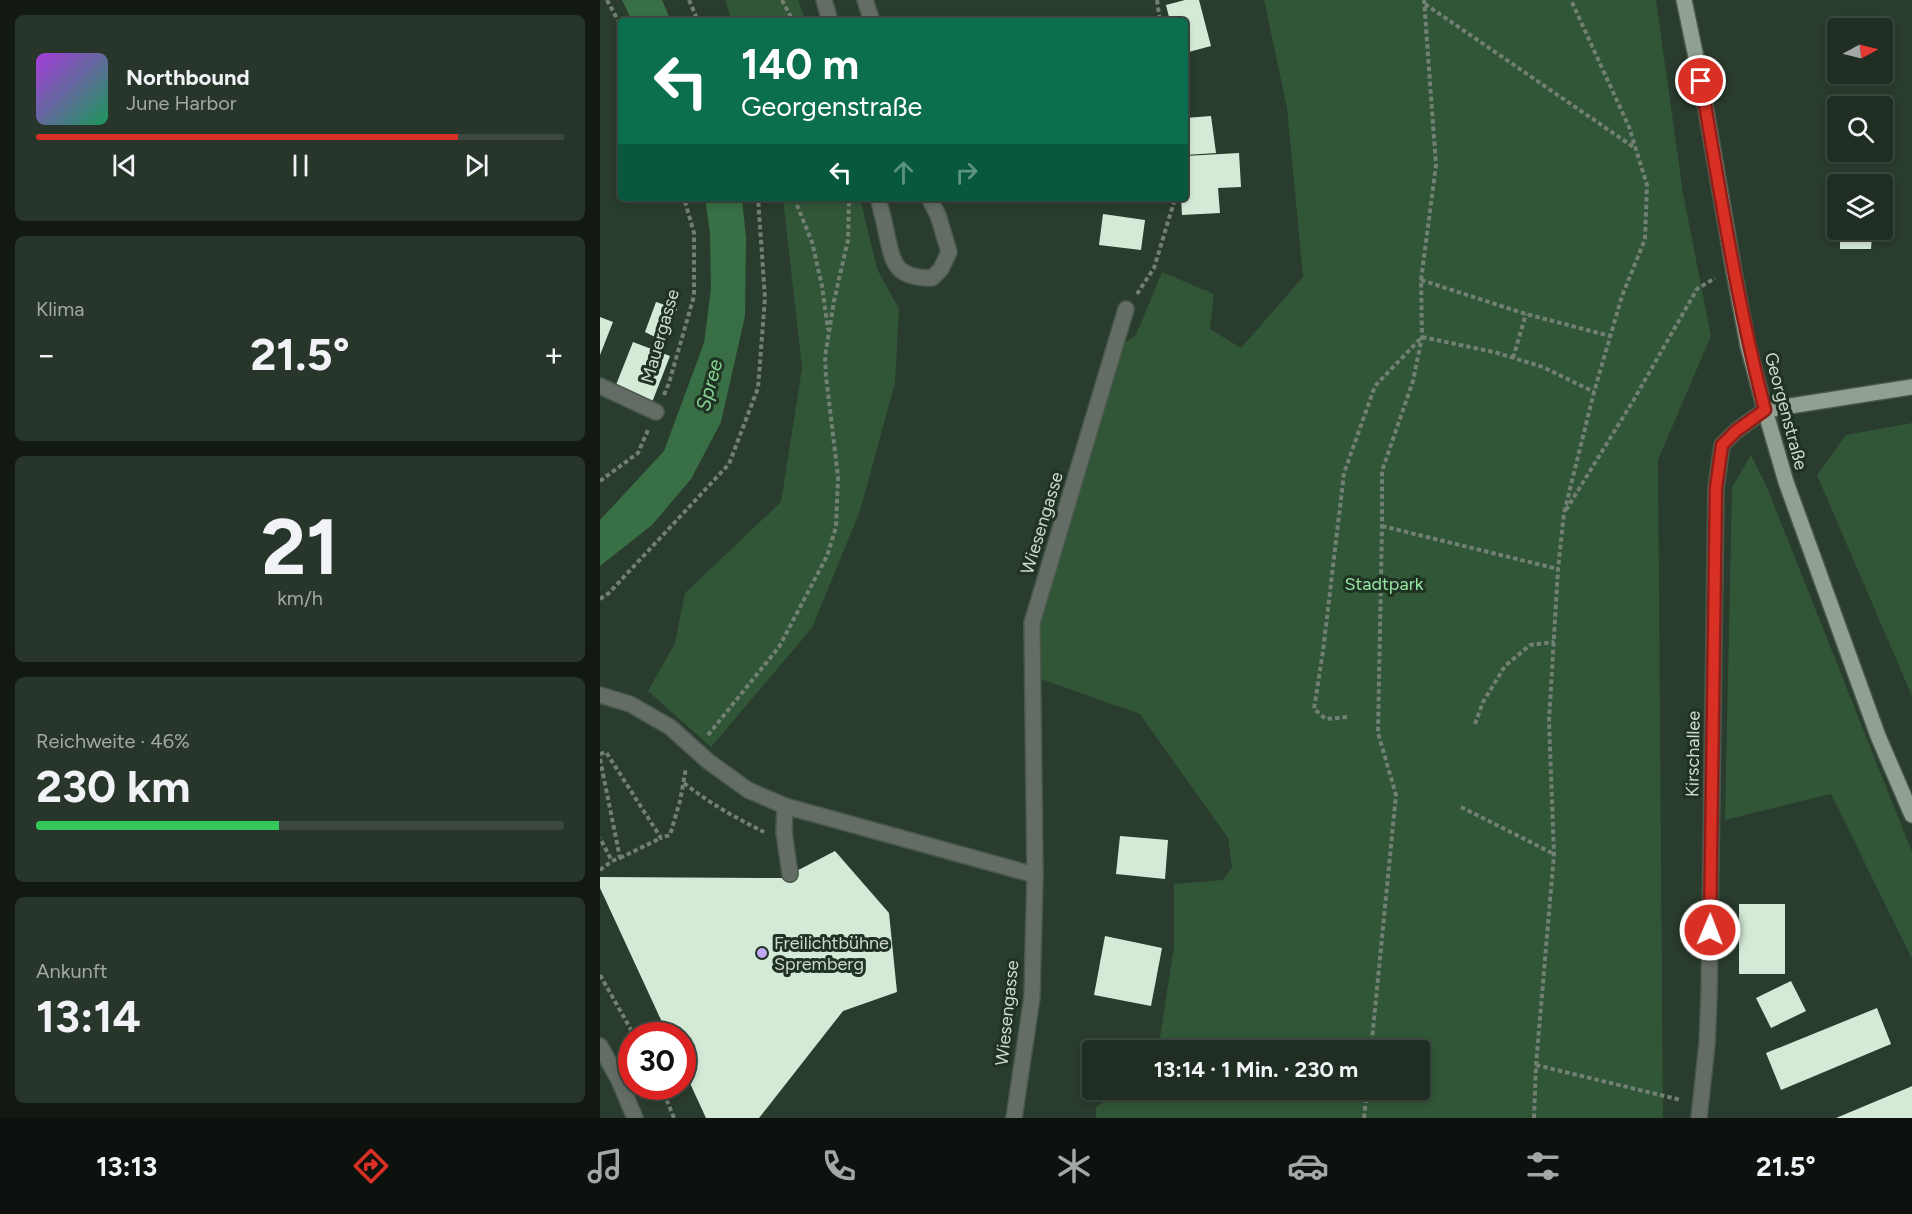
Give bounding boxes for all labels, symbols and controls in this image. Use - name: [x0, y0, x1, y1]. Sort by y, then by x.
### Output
- north arrow: [1827, 18, 1893, 84]
- map controls: [1827, 18, 1893, 240]
- text: 140 m: [741, 39, 859, 90]
- icon: left: [642, 42, 720, 120]
- pin: [1675, 55, 1726, 106]
- text: Northbound: [126, 64, 250, 91]
- icon: arrive: [1684, 64, 1717, 97]
- text: Georgenstraße: [741, 90, 922, 123]
- text: June Harbor: [126, 91, 237, 115]
- button: search: [1827, 96, 1893, 162]
- icon: previous: [108, 149, 141, 182]
- icon: pause: [284, 149, 317, 182]
- icon: next: [460, 149, 493, 182]
- icon: left: [824, 156, 857, 189]
- icon: ahead: [887, 156, 920, 189]
- icon: right: [950, 156, 983, 189]
- button: layers: [1827, 174, 1893, 240]
- street label: Mauergasse: [636, 286, 684, 386]
- text: Klima: [36, 297, 84, 321]
- text: 21.5°: [250, 327, 350, 381]
- text: −: [36, 335, 57, 374]
- text: +: [543, 335, 564, 374]
- street label: Georgenstraße: [1760, 350, 1812, 472]
- water label: Spree: [691, 356, 727, 414]
- street label: Wiesengasse: [1016, 469, 1068, 577]
- text: 21: [261, 500, 339, 594]
- park label: Stadtpark: [1345, 573, 1424, 595]
- text: km/h: [277, 586, 323, 610]
- street label: Kirschallee: [1681, 711, 1705, 797]
- text: Reichweite · 46%: [36, 729, 190, 753]
- text: 230 km: [36, 759, 190, 813]
- position arrow: [1678, 898, 1742, 962]
- place label: Freilichtbühne Spremberg: [774, 932, 889, 975]
- marker: Freilichtbühne Spremberg: [755, 946, 769, 960]
- text: Ankunft: [36, 959, 108, 983]
- street label: Wiesengasse: [991, 959, 1023, 1067]
- text: 13:14: [36, 989, 141, 1043]
- speed limit sign: 30: [618, 1022, 696, 1100]
- text: 13:14 · 1 Min. · 230 m: [1154, 1056, 1358, 1083]
- icon: directions: [350, 1145, 392, 1187]
- icon: music: [584, 1145, 626, 1187]
- icon: phone: [818, 1145, 860, 1187]
- icon: climate: [1053, 1145, 1095, 1187]
- icon: car: [1287, 1145, 1329, 1187]
- icon: filters: [1522, 1145, 1564, 1187]
- text: 13:13: [96, 1150, 157, 1183]
- text: 21.5°: [1756, 1150, 1816, 1183]

